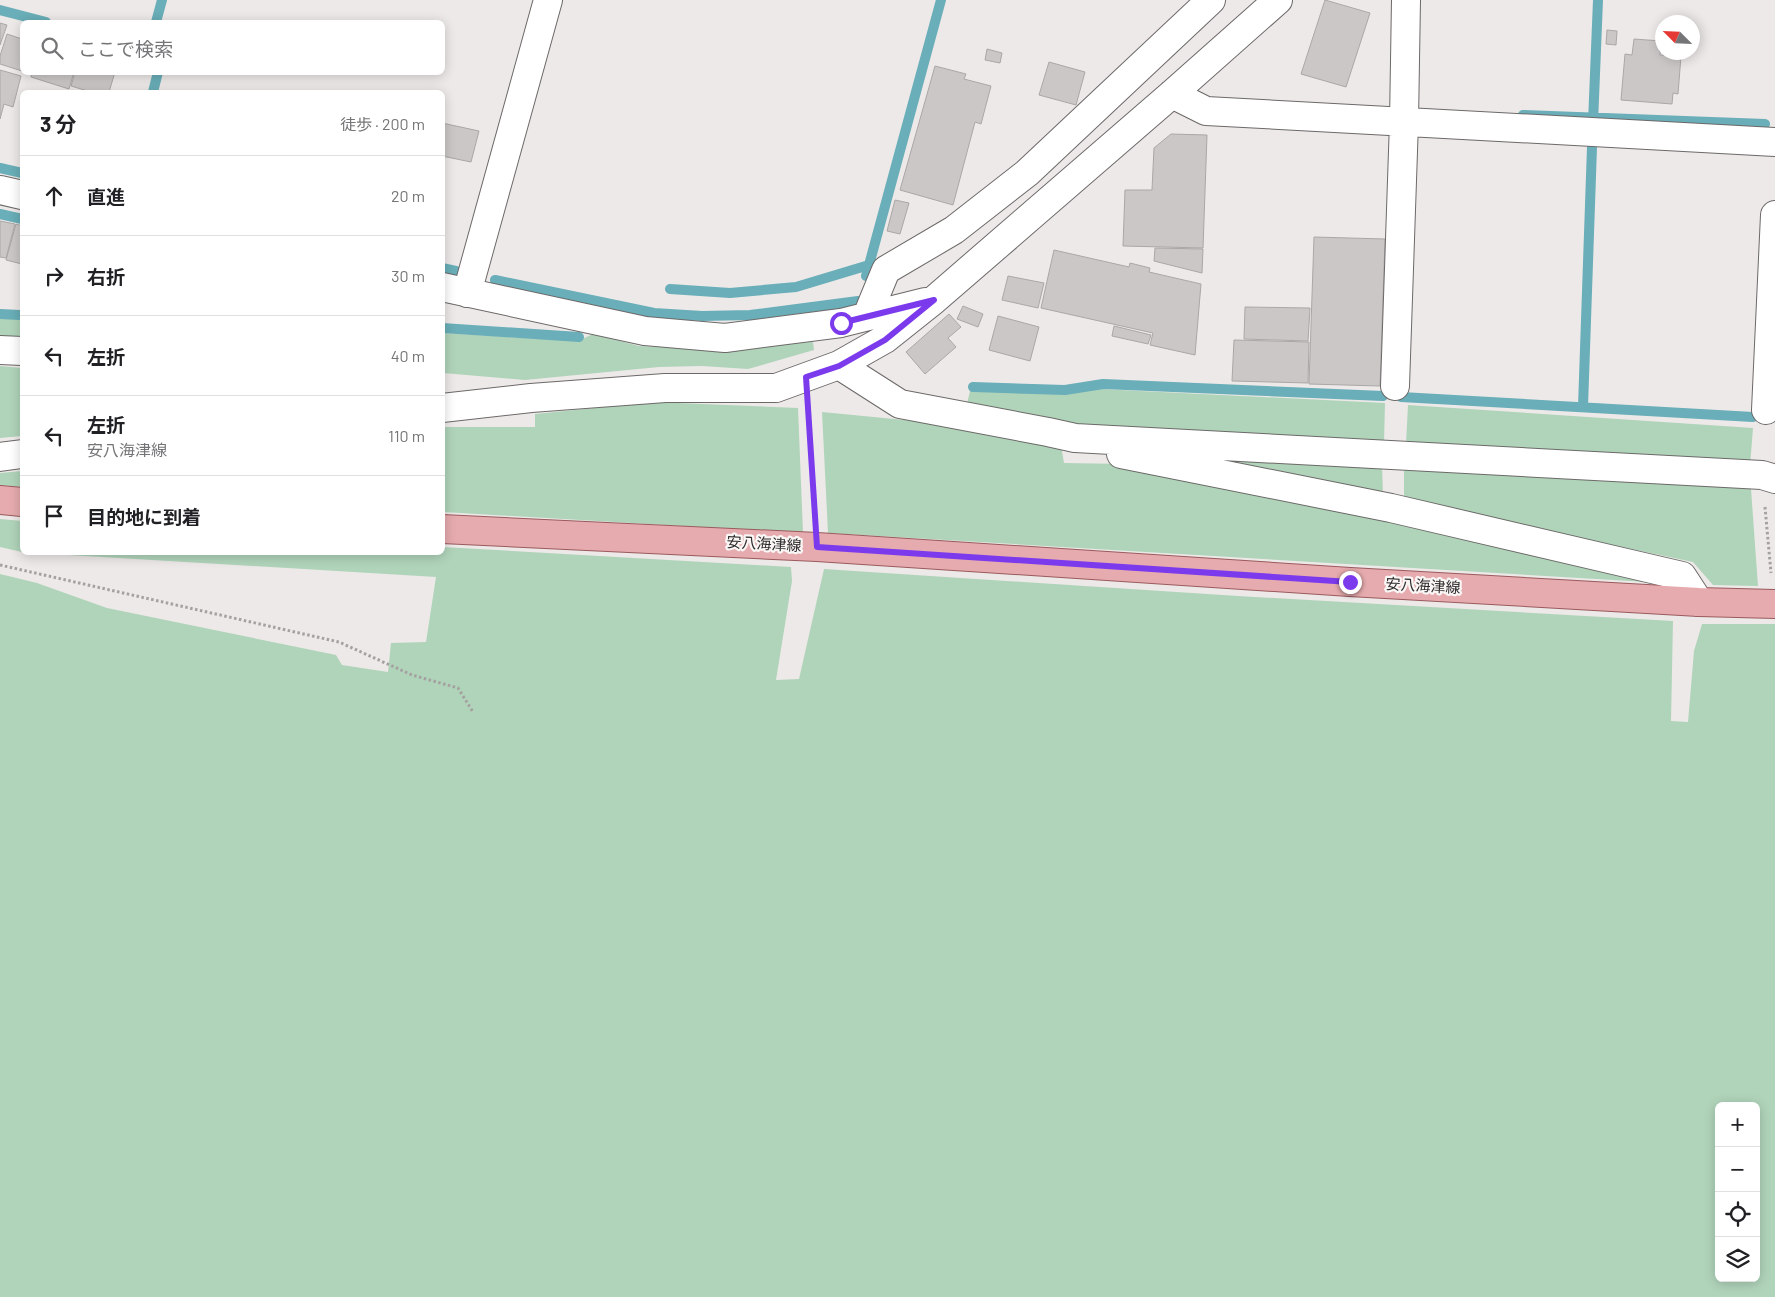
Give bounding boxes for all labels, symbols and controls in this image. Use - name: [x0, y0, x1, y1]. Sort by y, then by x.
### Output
- north arrow: [1655, 15, 1700, 60]
- search box: [20, 20, 445, 75]
- icon: search: [38, 34, 66, 62]
- text: ここで検索: [78, 37, 173, 60]
- text: 3 分: [40, 111, 77, 136]
- text: 徒歩 · 200 m: [340, 114, 425, 133]
- icon: ahead: [40, 182, 68, 210]
- text: 直進: [87, 185, 125, 208]
- text: 20 m: [391, 186, 425, 205]
- icon: right: [40, 262, 68, 290]
- text: 右折: [87, 265, 125, 288]
- text: 30 m: [391, 266, 425, 285]
- route start: [830, 312, 853, 335]
- icon: left: [40, 342, 68, 370]
- text: 左折: [87, 345, 125, 368]
- text: 40 m: [391, 346, 425, 365]
- text: 左折: [87, 413, 125, 436]
- icon: left: [40, 422, 68, 450]
- text: 110 m: [388, 426, 425, 445]
- text: 安八海津線: [87, 440, 167, 459]
- icon: arrive: [40, 502, 68, 530]
- text: 目的地に到着: [87, 505, 201, 528]
- street label: 安八海津線: [726, 532, 802, 554]
- route end: [1339, 571, 1362, 594]
- street label: 安八海津線: [1385, 574, 1461, 596]
- map controls: [1715, 1102, 1760, 1282]
- button: +: [1715, 1102, 1760, 1147]
- button: −: [1715, 1147, 1760, 1192]
- button: locate: [1715, 1192, 1760, 1237]
- button: layers: [1715, 1237, 1760, 1282]

